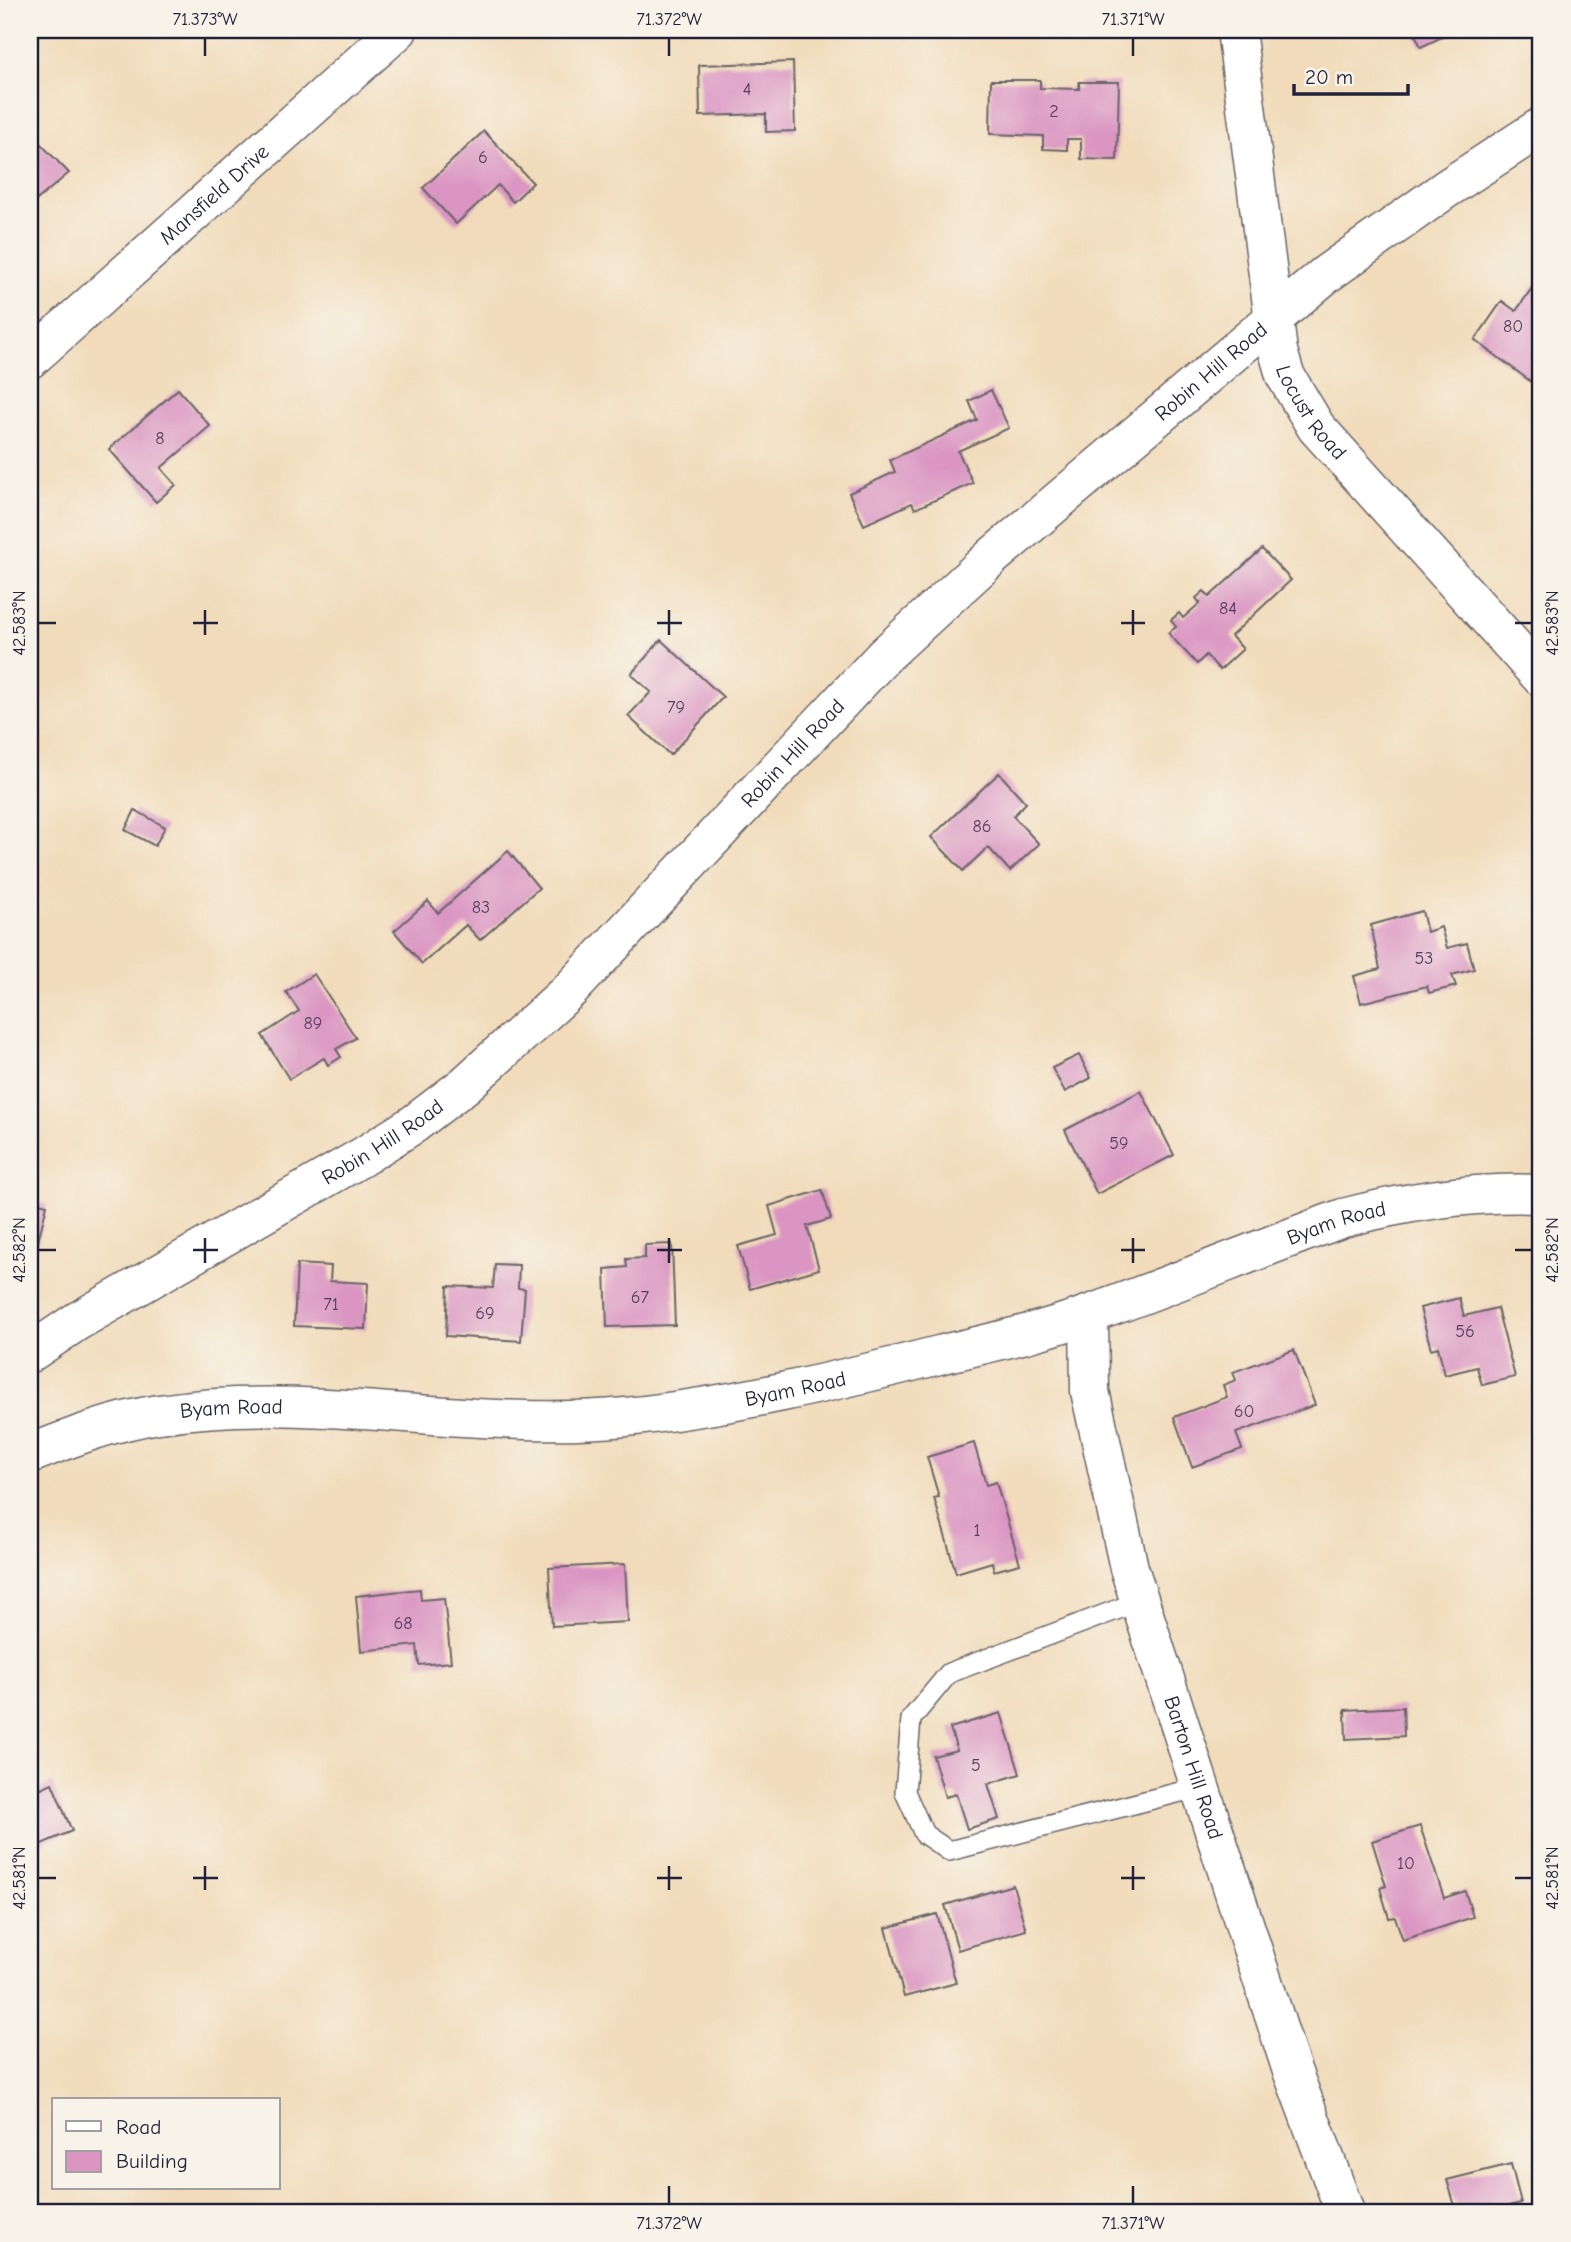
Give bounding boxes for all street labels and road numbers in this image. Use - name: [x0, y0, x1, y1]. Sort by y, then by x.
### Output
- street label: Mansfield Drive: [155, 139, 274, 249]
- street label: Robin Hill Road: [1150, 317, 1272, 426]
- street label: Locust Road: [1271, 363, 1351, 464]
- street label: Robin Hill Road: [736, 694, 849, 812]
- street label: Robin Hill Road: [317, 1094, 448, 1190]
- street label: Byam Road: [1283, 1196, 1388, 1250]
- street label: Byam Road: [743, 1366, 848, 1411]
- street label: Byam Road: [179, 1394, 283, 1423]
- street label: Barton Hill Road: [1159, 1693, 1228, 1842]

